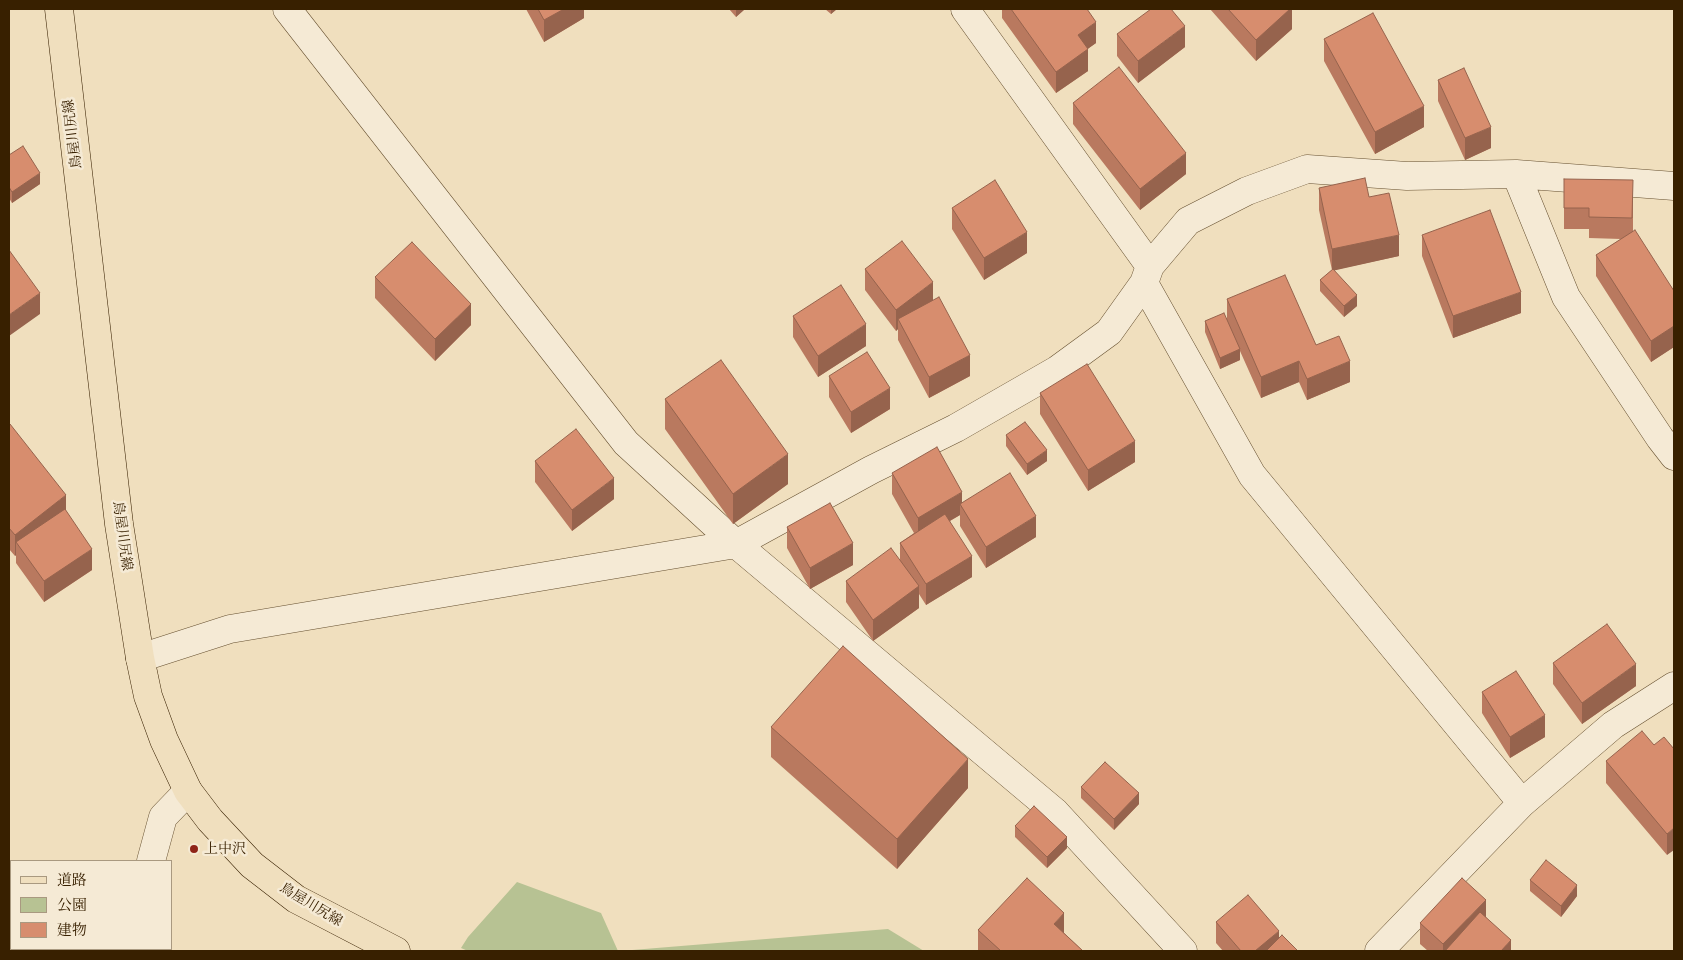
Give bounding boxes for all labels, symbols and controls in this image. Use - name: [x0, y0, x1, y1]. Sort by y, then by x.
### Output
- street label: 鳥屋川尻線: [60, 98, 86, 170]
- street label: 鳥屋川尻線: [109, 500, 135, 572]
- place label: 上中沢: [204, 841, 246, 857]
- marker: 上中沢: [188, 843, 200, 855]
- legend: [10, 860, 172, 950]
- text: 道路: [57, 874, 87, 889]
- street label: 鳥屋川尻線: [277, 880, 345, 930]
- text: 公園: [57, 899, 87, 914]
- text: 建物: [57, 924, 87, 939]

